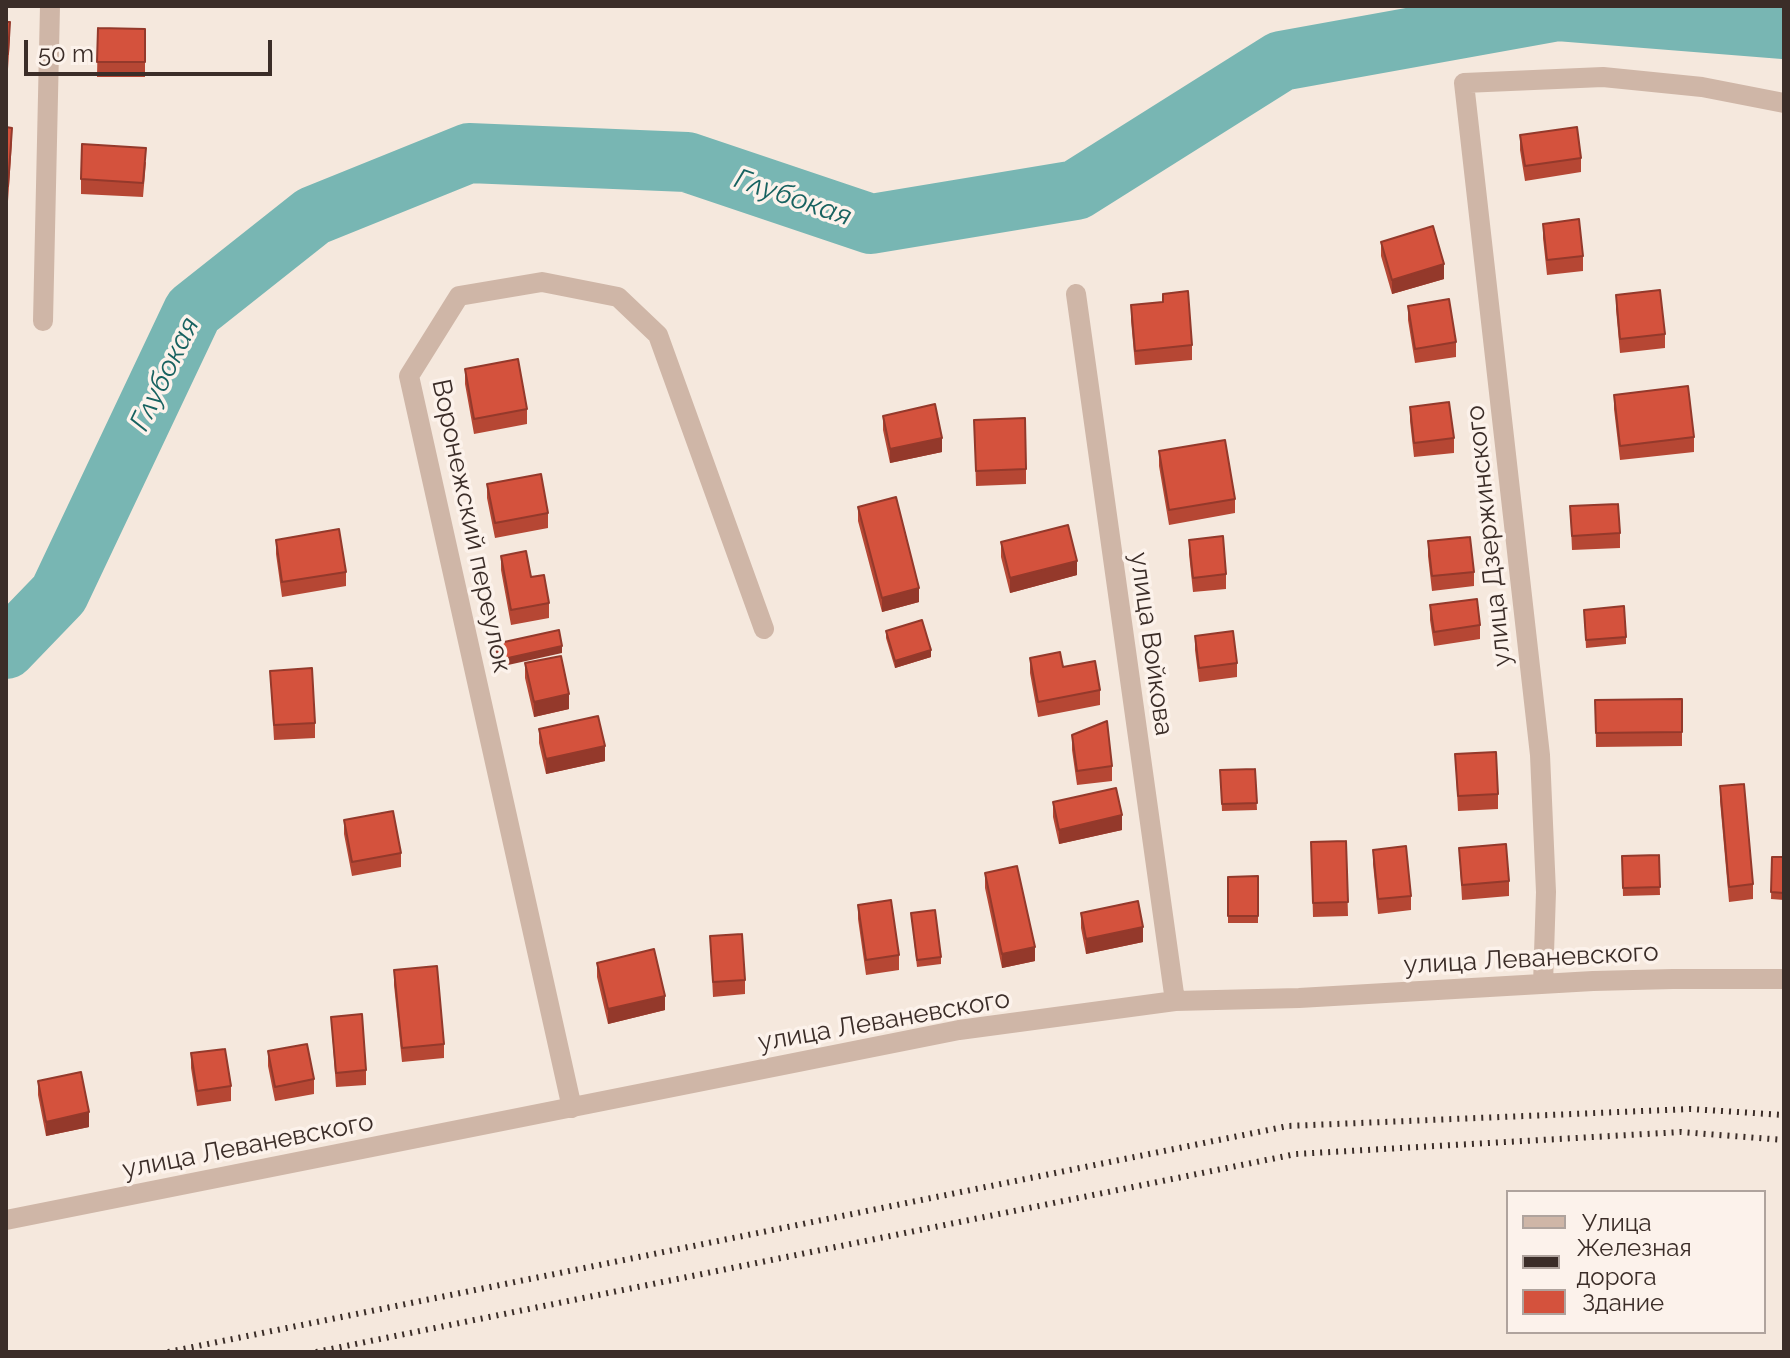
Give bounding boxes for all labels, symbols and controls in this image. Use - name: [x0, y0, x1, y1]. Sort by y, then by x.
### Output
- scale bar: [28, 24, 276, 74]
- text: 50 m: [38, 39, 94, 68]
- water label: Глубокая: [730, 162, 856, 234]
- water label: Глубокая: [123, 312, 207, 436]
- street label: Воронежский переулок: [425, 376, 517, 676]
- street label: улица Дзержинского: [1460, 404, 1518, 668]
- street label: улица Войкова: [1123, 550, 1179, 738]
- street label: улица Леваневского: [1403, 937, 1659, 981]
- street label: улица Леваневского: [756, 983, 1012, 1059]
- street label: улица Леваневского: [120, 1106, 376, 1186]
- legend: [1506, 1190, 1766, 1334]
- text: Улица: [1582, 1208, 1652, 1237]
- text: Железная дорога: [1576, 1233, 1692, 1291]
- text: Здание: [1582, 1288, 1664, 1317]

